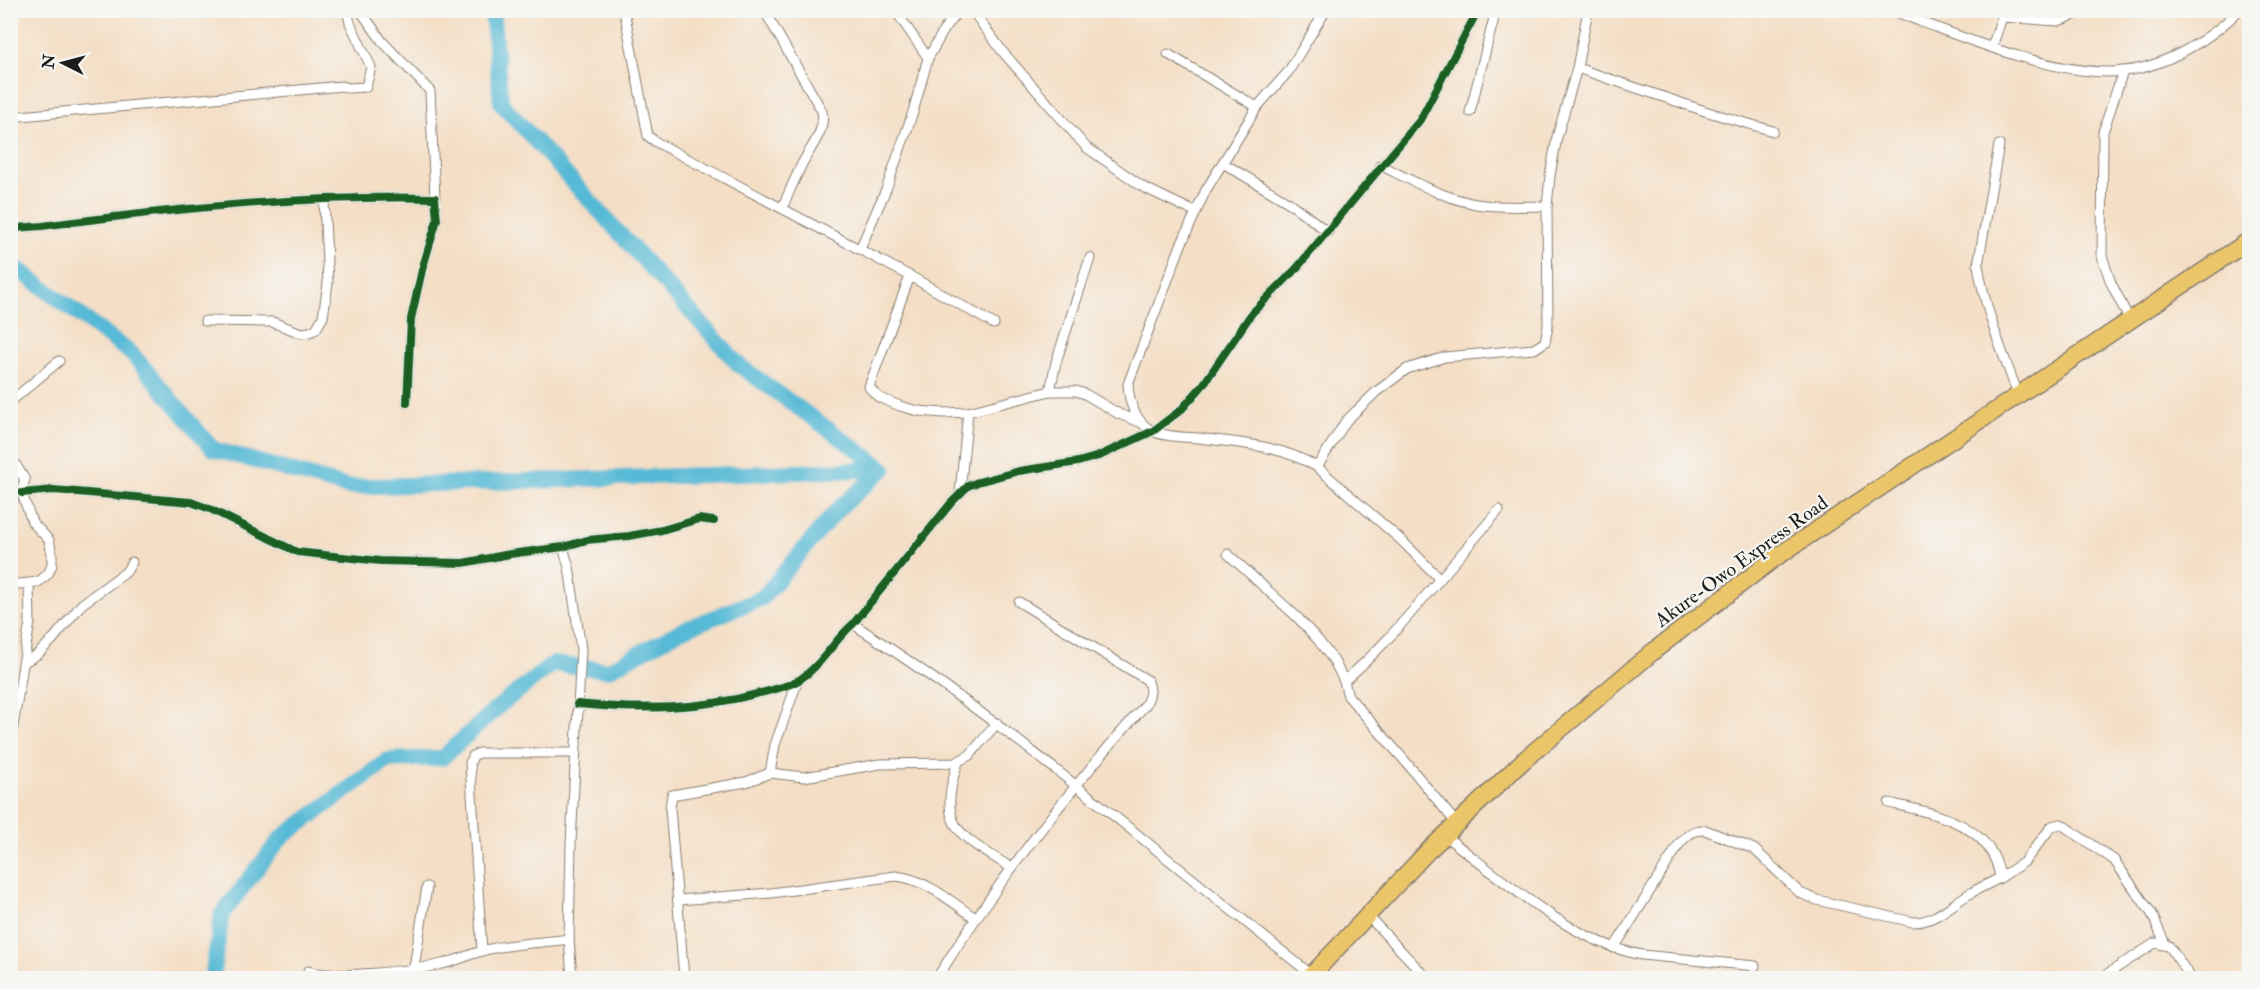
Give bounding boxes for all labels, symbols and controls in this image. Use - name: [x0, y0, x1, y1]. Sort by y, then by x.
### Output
- north arrow: [33, 33, 93, 93]
- text: N: [38, 53, 60, 71]
- street label: Akure-Owo Express Road: [1649, 490, 1833, 634]

